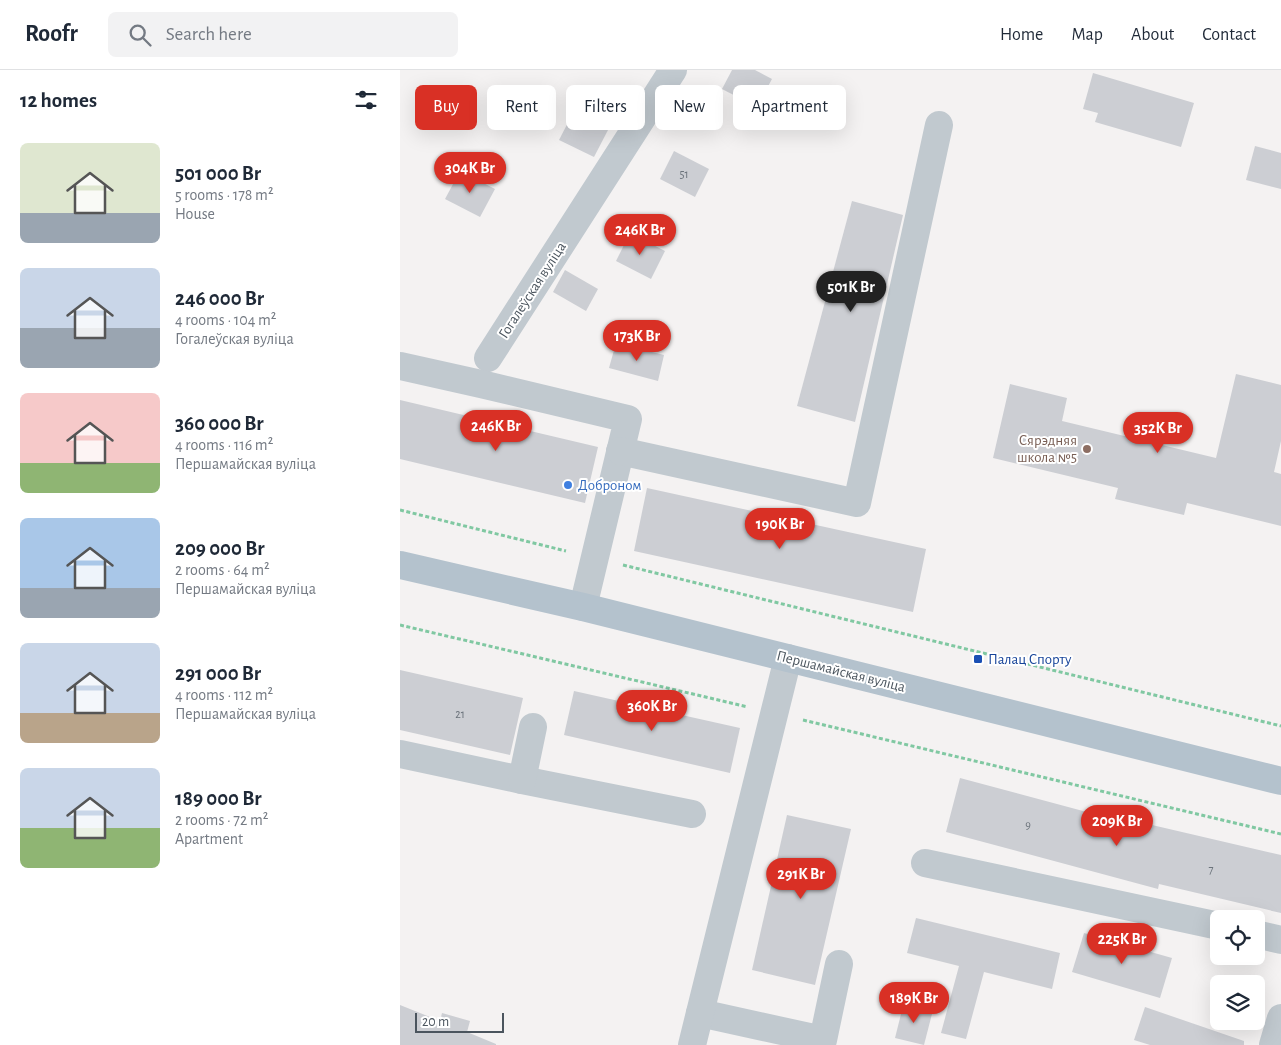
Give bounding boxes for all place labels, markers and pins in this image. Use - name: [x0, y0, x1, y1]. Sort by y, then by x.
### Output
- pin: 304K Br: [424, 152, 516, 194]
- pin: 246K Br: [594, 214, 686, 256]
- pin: 501K Br: [805, 270, 897, 313]
- pin: 173K Br: [591, 320, 683, 362]
- pin: 246K Br: [450, 410, 542, 452]
- pin: 352K Br: [1112, 412, 1204, 454]
- place label: Сярэдняя школа №5: [1017, 433, 1077, 465]
- marker: Сярэдняя школа №5: [1081, 443, 1093, 455]
- place label: Доброном: [578, 478, 642, 493]
- marker: Доброном: [562, 479, 574, 491]
- pin: 190K Br: [734, 508, 826, 550]
- place label: Палац Спорту: [988, 652, 1072, 667]
- marker: Палац Спорту: [972, 653, 984, 665]
- pin: 360K Br: [606, 690, 698, 732]
- pin: 209K Br: [1071, 804, 1163, 847]
- pin: 291K Br: [755, 858, 847, 900]
- pin: 225K Br: [1076, 922, 1168, 965]
- pin: 189K Br: [868, 982, 960, 1024]

